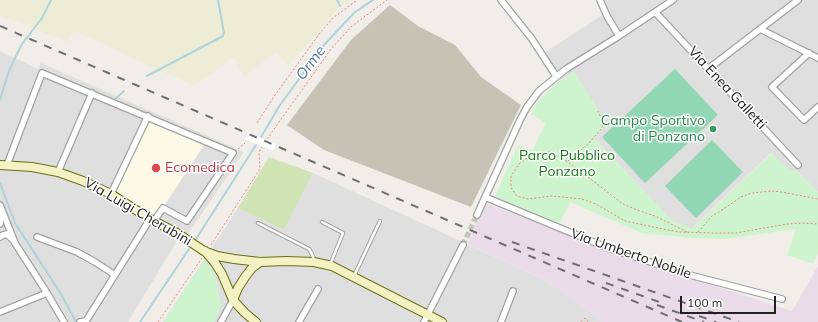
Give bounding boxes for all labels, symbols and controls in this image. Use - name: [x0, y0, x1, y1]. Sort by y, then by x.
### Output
- water label: Orme: [292, 42, 330, 84]
- street label: Via Enea Galletti: [684, 43, 770, 133]
- place label: Campo Sportivo di Ponzano: [601, 113, 705, 146]
- marker: Campo Sportivo di Ponzano: [708, 124, 718, 134]
- park label: Parco Pubblico Ponzano: [519, 148, 615, 180]
- place label: Ecomedica: [165, 160, 235, 176]
- marker: Ecomedica: [150, 162, 162, 174]
- street label: Via Luigi Cherubini: [81, 174, 195, 250]
- street label: Via Umberto Nobile: [568, 225, 694, 283]
- scale bar: [682, 288, 778, 314]
- text: 100 m: [687, 295, 722, 310]

